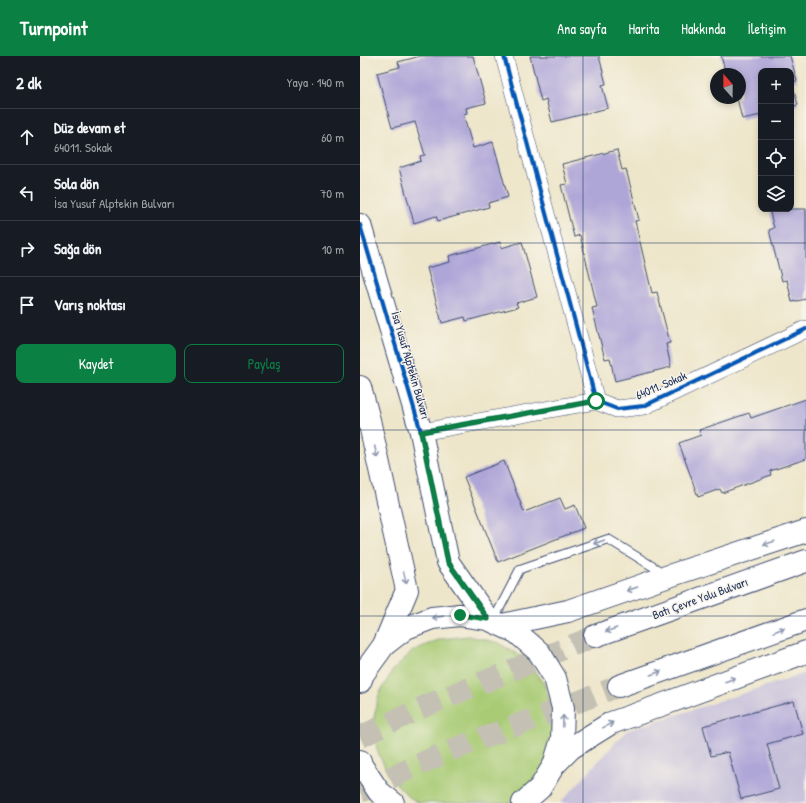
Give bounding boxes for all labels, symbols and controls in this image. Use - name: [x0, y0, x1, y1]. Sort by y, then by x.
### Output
- text: Turnpoint: [20, 15, 88, 41]
- text: Ana sayfa: [557, 19, 606, 38]
- text: Harita: [628, 19, 659, 38]
- text: Hakkında: [681, 19, 725, 38]
- text: İletişim: [747, 19, 786, 38]
- north arrow: [710, 68, 746, 104]
- map controls: [758, 68, 794, 212]
- button: +: [758, 68, 794, 104]
- text: 2 dk: [16, 71, 42, 94]
- text: Yaya · 140 m: [287, 73, 344, 91]
- button: −: [758, 104, 794, 140]
- text: Düz devam et: [54, 117, 125, 138]
- icon: ahead: [16, 126, 38, 148]
- text: 60 m: [321, 128, 344, 146]
- text: 64011. Sokak: [54, 138, 112, 156]
- button: locate: [758, 140, 794, 176]
- text: Sola dön: [54, 173, 99, 194]
- button: layers: [758, 176, 794, 212]
- icon: left: [16, 182, 38, 204]
- text: 70 m: [320, 184, 344, 202]
- text: İsa Yusuf Alptekin Bulvarı: [54, 194, 175, 212]
- icon: right: [16, 238, 38, 260]
- text: Sağa dön: [54, 238, 101, 259]
- text: 10 m: [322, 240, 344, 258]
- icon: arrive: [16, 294, 38, 316]
- text: Varış noktası: [54, 294, 126, 315]
- street label: İsa Yusuf Alptekin Bulvarı: [387, 309, 435, 421]
- button: Kaydet: [16, 344, 176, 383]
- button: Paylaş: [184, 344, 344, 383]
- street label: 64011. Sokak: [633, 367, 689, 403]
- route start: [587, 392, 605, 410]
- one-way arrow: [373, 445, 381, 458]
- one-way arrow: [593, 539, 606, 546]
- one-way arrow: [763, 540, 775, 548]
- one-way arrow: [401, 572, 409, 585]
- street label: Batı Çevre Yolu Bulvarı: [650, 573, 750, 623]
- one-way arrow: [626, 586, 639, 593]
- route end: [451, 606, 469, 624]
- one-way arrow: [432, 613, 445, 621]
- one-way arrow: [772, 625, 784, 633]
- one-way arrow: [605, 627, 618, 634]
- one-way arrow: [649, 669, 662, 676]
- one-way arrow: [723, 676, 735, 684]
- one-way arrow: [559, 715, 567, 728]
- one-way arrow: [602, 721, 614, 729]

